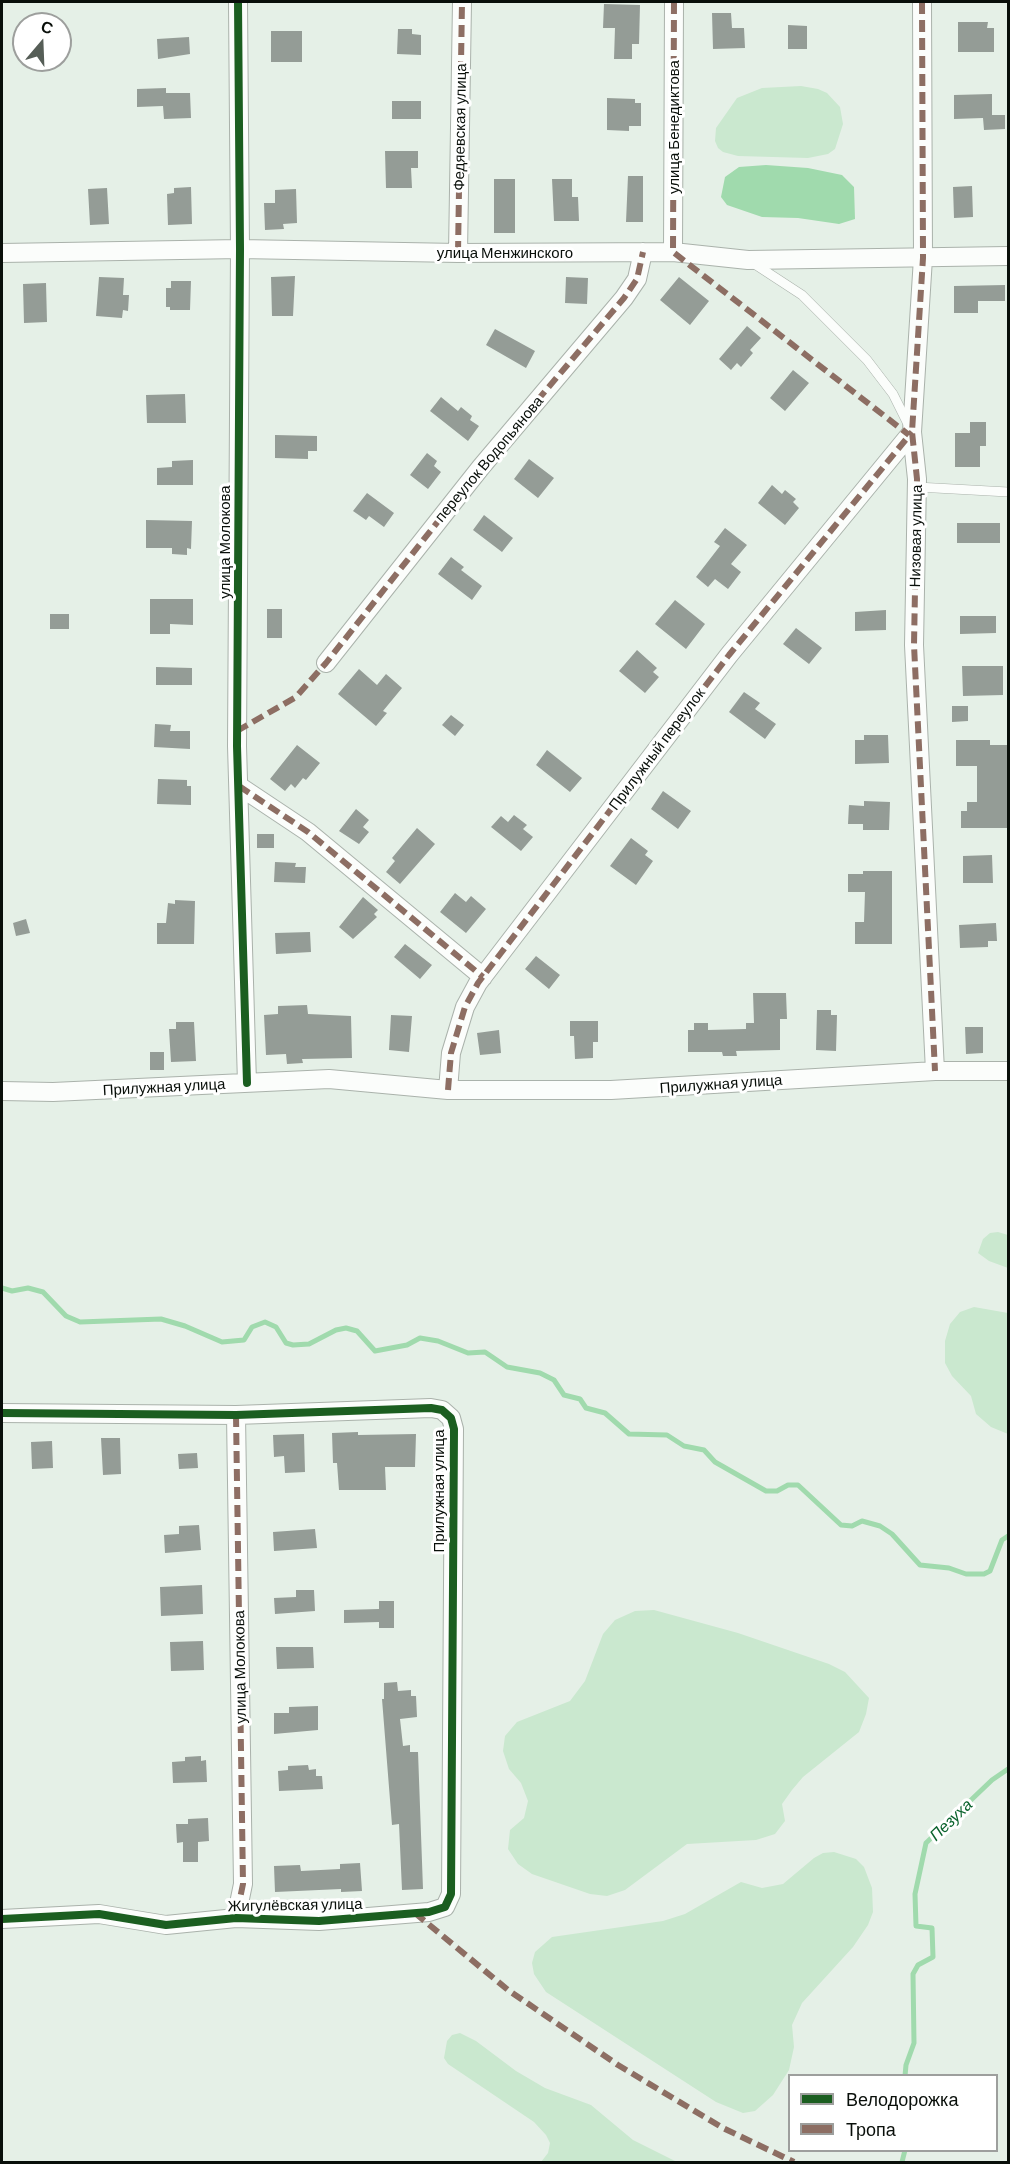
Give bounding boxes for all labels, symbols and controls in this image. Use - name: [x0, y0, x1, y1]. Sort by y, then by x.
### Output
- north arrow: [12, 12, 72, 72]
- text: С: [39, 16, 56, 37]
- street label: улица Бенедиктова: [665, 60, 683, 194]
- street label: Федяевская улица: [450, 63, 470, 191]
- street label: улица Менжинского: [437, 244, 573, 262]
- street label: переулок Водопьянова: [431, 392, 547, 526]
- street label: Низовая улица: [906, 484, 926, 588]
- street label: улица Молокова: [216, 485, 234, 599]
- street label: Прилужный переулок: [605, 684, 709, 814]
- street label: Прилужная улица: [659, 1071, 783, 1097]
- street label: Прилужная улица: [102, 1075, 226, 1099]
- street label: Прилужная улица: [430, 1430, 448, 1552]
- street label: улица Молокова: [230, 1610, 250, 1724]
- water label: Пезуха: [926, 1795, 976, 1845]
- street label: Жигулёвская улица: [227, 1895, 363, 1915]
- legend: [788, 2074, 998, 2152]
- text: Велодорожка: [846, 2088, 958, 2110]
- text: Тропа: [846, 2118, 896, 2140]

